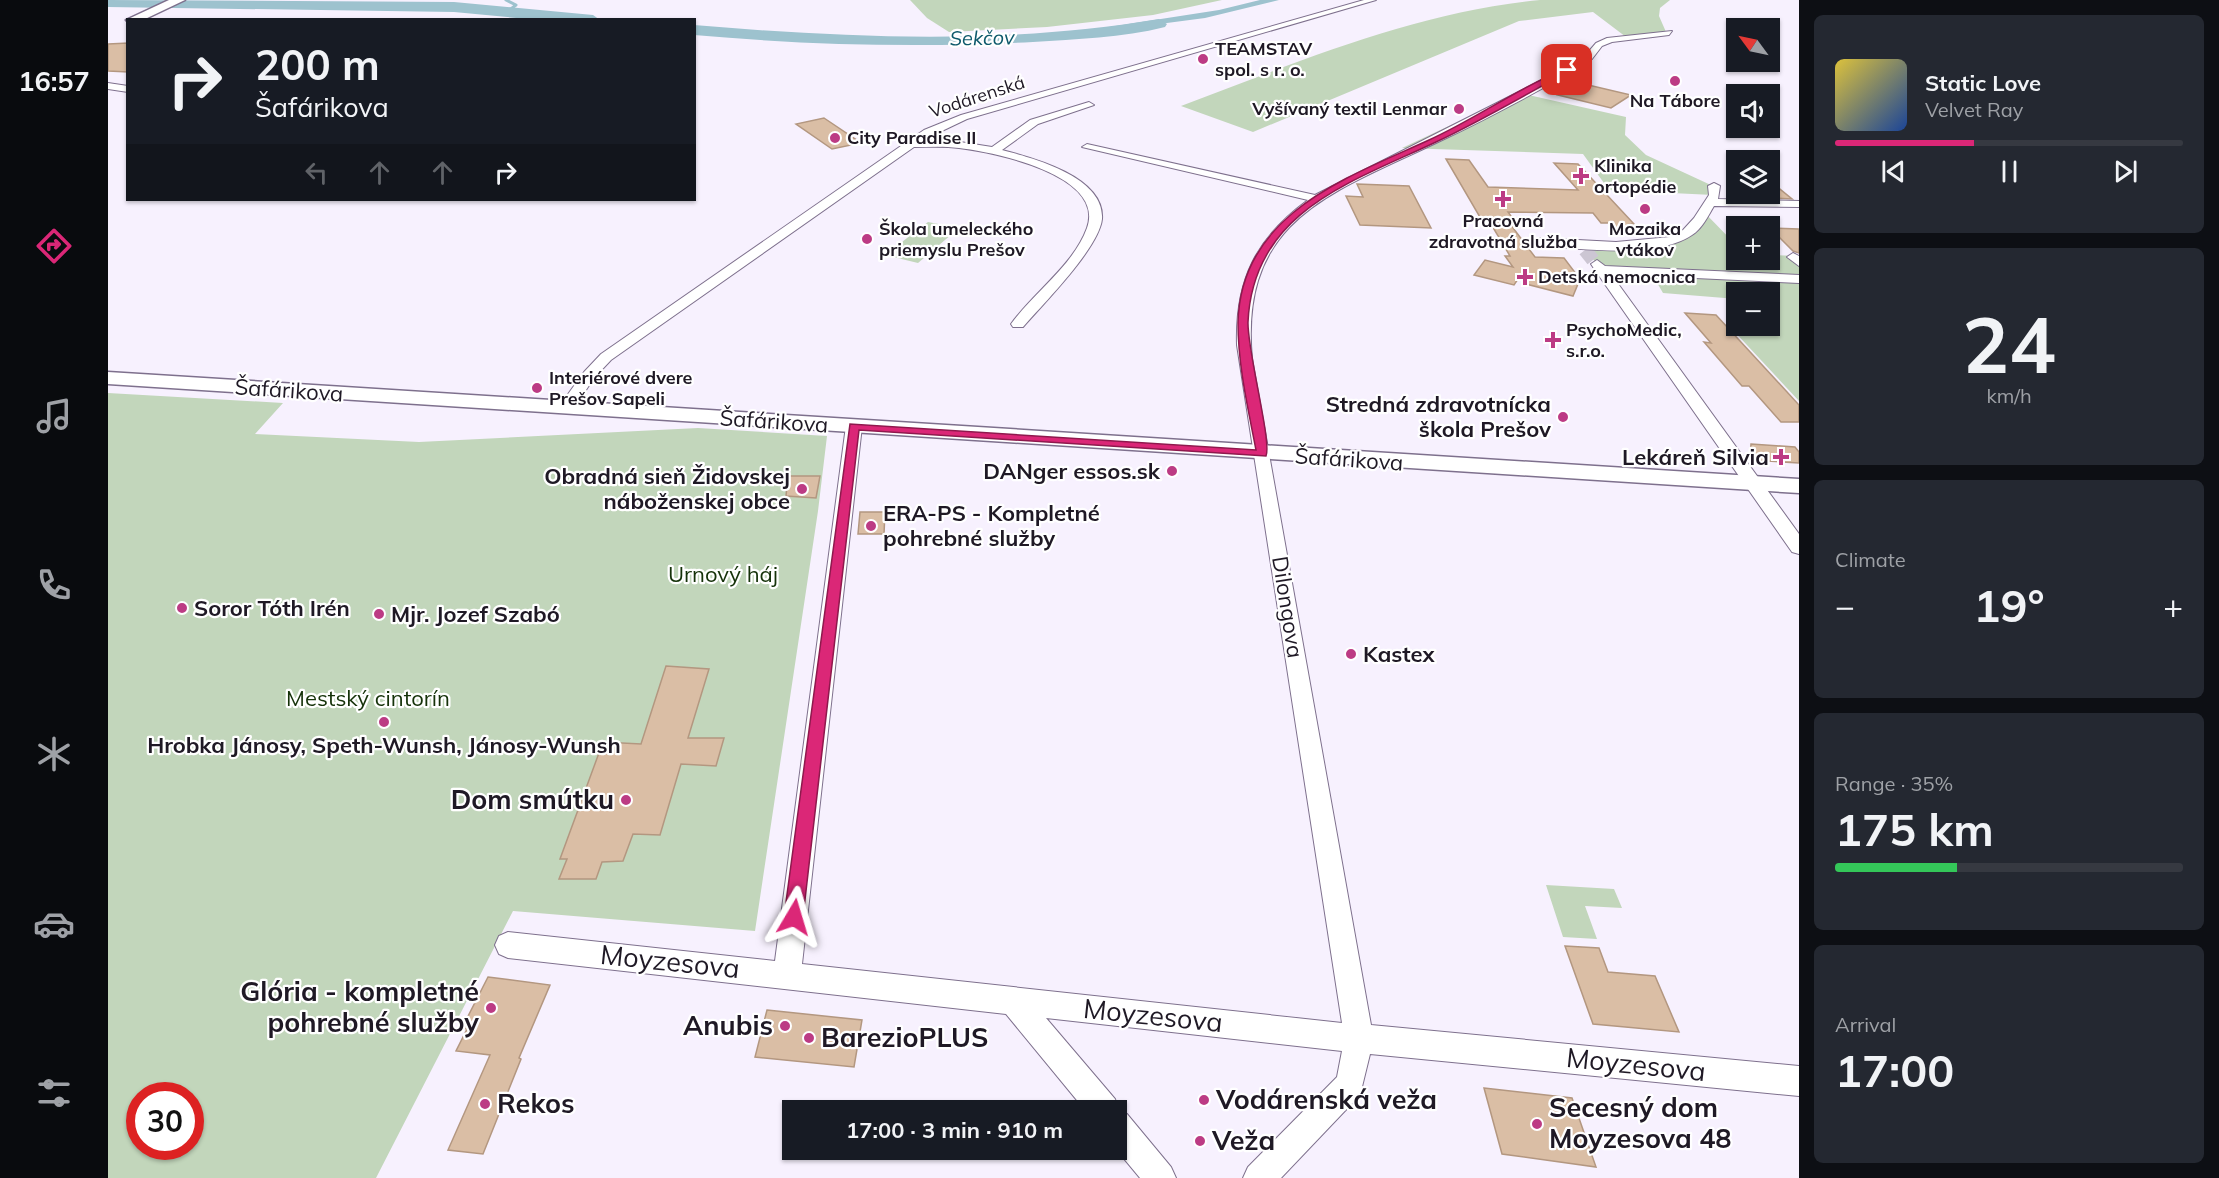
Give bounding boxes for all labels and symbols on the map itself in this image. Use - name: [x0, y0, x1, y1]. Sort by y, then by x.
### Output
- north arrow: [1726, 18, 1780, 72]
- water label: Sekčov: [949, 24, 1016, 51]
- place label: TEAMSTAV spol. s r. o.: [1215, 37, 1313, 81]
- pin: [1541, 44, 1592, 95]
- marker: TEAMSTAV spol. s r. o.: [1196, 52, 1210, 66]
- street label: Vodárenská: [926, 70, 1028, 123]
- marker: Na Tábore: [1668, 74, 1682, 88]
- place label: Na Tábore: [1630, 89, 1720, 112]
- place label: Vyšívaný textil Lenmar: [1251, 97, 1448, 120]
- marker: Vyšívaný textil Lenmar: [1452, 102, 1466, 116]
- place label: City Paradise II: [847, 126, 976, 149]
- marker: City Paradise II: [828, 131, 842, 145]
- place label: Klinika ortopédie: [1594, 154, 1677, 198]
- marker: Klinika ortopédie: [1572, 167, 1590, 185]
- marker: Pracovná zdravotná služba: [1494, 190, 1512, 208]
- marker: Mozaika vtákov: [1638, 202, 1652, 216]
- place label: Pracovná zdravotná služba: [1429, 209, 1577, 253]
- place label: Škola umeleckého priemyslu Prešov: [879, 217, 1033, 261]
- place label: Mozaika vtákov: [1609, 217, 1681, 261]
- marker: Škola umeleckého priemyslu Prešov: [860, 232, 874, 246]
- place label: Detská nemocnica: [1538, 265, 1696, 288]
- marker: Detská nemocnica: [1516, 268, 1534, 286]
- place label: PsychoMedic, s.r.o.: [1566, 318, 1682, 362]
- marker: PsychoMedic, s.r.o.: [1544, 331, 1562, 349]
- place label: Interiérové dvere Prešov Sapeli: [549, 366, 693, 410]
- street label: Šafárikova: [234, 372, 344, 408]
- marker: Interiérové dvere Prešov Sapeli: [530, 381, 544, 395]
- place label: Stredná zdravotnícka škola Prešov: [1326, 390, 1551, 443]
- street label: Šafárikova: [719, 403, 829, 439]
- marker: Stredná zdravotnícka škola Prešov: [1556, 410, 1570, 424]
- street label: Šafárikova: [1294, 441, 1404, 477]
- place label: Lekáreň Silvia: [1622, 443, 1769, 471]
- marker: Lekáreň Silvia: [1774, 450, 1788, 464]
- place label: DANger essos.sk: [983, 457, 1161, 485]
- place label: Obradná sieň Židovskej náboženskej obce: [544, 462, 790, 515]
- marker: DANger essos.sk: [1165, 464, 1179, 478]
- marker: Obradná sieň Židovskej náboženskej obce: [795, 482, 809, 496]
- place label: ERA-PS - Kompletné pohrebné služby: [883, 499, 1100, 552]
- marker: ERA-PS - Kompletné pohrebné služby: [864, 519, 878, 533]
- street label: Dilongova: [1266, 554, 1310, 660]
- park label: Urnový háj: [668, 560, 778, 588]
- place label: Soror Tóth Irén: [194, 594, 350, 622]
- place label: Mjr. Jozef Szabó: [391, 600, 560, 628]
- marker: Soror Tóth Irén: [175, 601, 189, 615]
- marker: Mjr. Jozef Szabó: [372, 607, 386, 621]
- place label: Kastex: [1363, 640, 1435, 668]
- marker: Kastex: [1344, 647, 1358, 661]
- park label: Mestský cintorín: [286, 684, 450, 712]
- marker: Hrobka Jánosy, Speth-Wunsh, Jánosy-Wunsh: [377, 715, 391, 729]
- place label: Hrobka Jánosy, Speth-Wunsh, Jánosy-Wunsh: [147, 731, 621, 759]
- place label: Dom smútku: [451, 782, 614, 816]
- marker: Dom smútku: [619, 793, 633, 807]
- position arrow: [762, 885, 826, 949]
- street label: Moyzesova: [599, 937, 741, 985]
- place label: Glória - kompletné pohrebné služby: [240, 974, 479, 1039]
- street label: Moyzesova: [1082, 991, 1224, 1039]
- marker: Glória - kompletné pohrebné služby: [484, 1001, 498, 1015]
- place label: Anubis: [683, 1008, 773, 1042]
- marker: Anubis: [778, 1019, 792, 1033]
- place label: BarezioPLUS: [821, 1020, 988, 1054]
- marker: BarezioPLUS: [802, 1031, 816, 1045]
- street label: Moyzesova: [1565, 1040, 1707, 1088]
- speed limit sign: 30: [126, 1082, 204, 1160]
- place label: Vodárenská veža: [1215, 1082, 1437, 1116]
- place label: Rekos: [497, 1086, 575, 1120]
- place label: Secesný dom Moyzesova 48: [1549, 1090, 1732, 1155]
- marker: Vodárenská veža: [1197, 1093, 1211, 1107]
- marker: Rekos: [478, 1097, 492, 1111]
- marker: Secesný dom Moyzesova 48: [1530, 1117, 1544, 1131]
- place label: Veža: [1211, 1123, 1275, 1157]
- marker: Veža: [1193, 1134, 1207, 1148]

